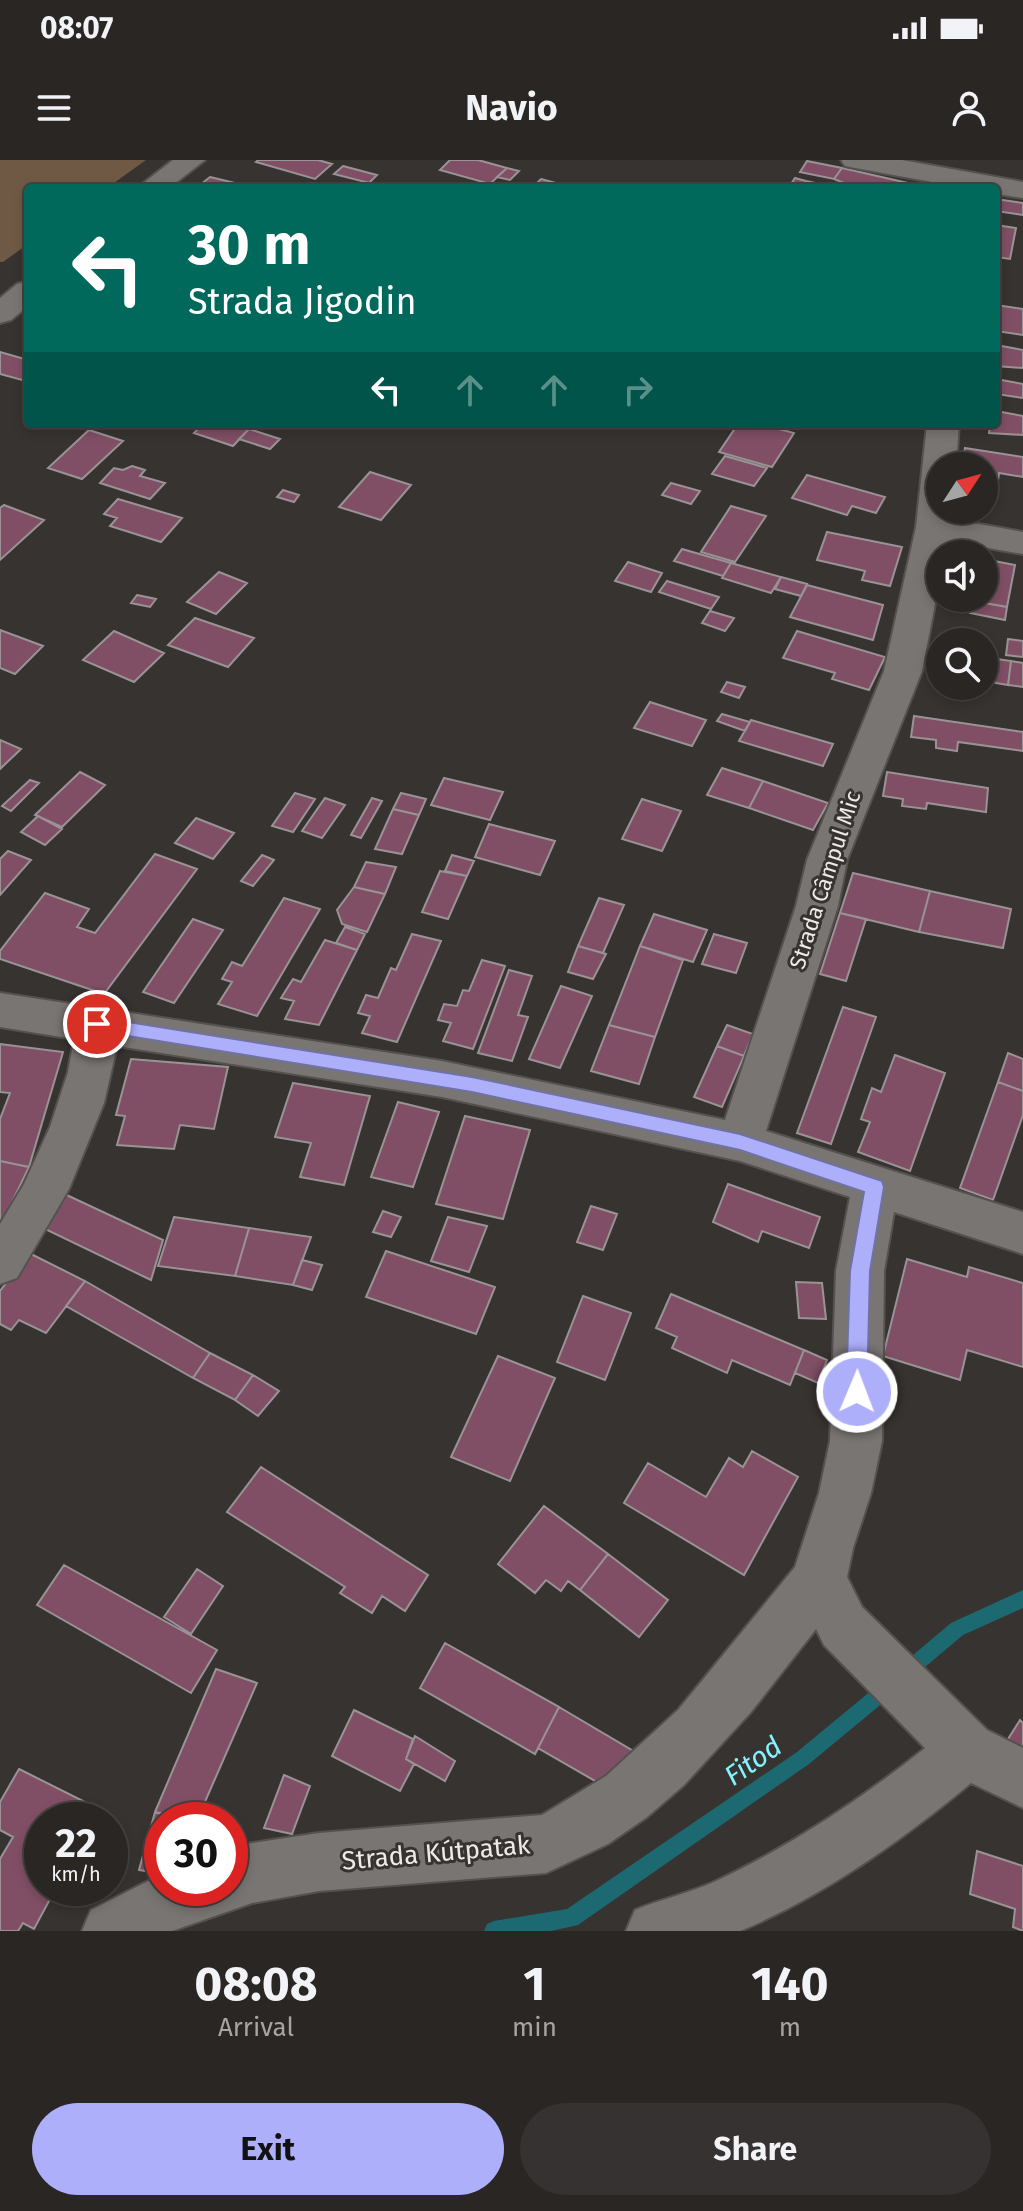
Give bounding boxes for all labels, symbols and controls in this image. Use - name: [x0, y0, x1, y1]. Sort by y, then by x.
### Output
- text: 08:07: [40, 10, 113, 46]
- icon: menu: [32, 86, 76, 130]
- text: Navio: [465, 86, 558, 130]
- icon: person: [947, 86, 991, 130]
- text: 30 m: [188, 212, 310, 279]
- icon: left: [56, 216, 160, 320]
- text: Strada Jigodin: [188, 280, 417, 324]
- icon: left: [364, 368, 408, 412]
- icon: ahead: [448, 368, 492, 412]
- icon: ahead: [532, 368, 576, 412]
- icon: right: [616, 368, 660, 412]
- north arrow: [926, 452, 998, 524]
- map controls: [926, 452, 998, 700]
- button: sound: [926, 540, 998, 612]
- button: search: [926, 628, 998, 700]
- street label: Strada Câmpul Mic: [784, 788, 866, 972]
- pin: [63, 990, 131, 1058]
- icon: arrive: [75, 1002, 119, 1046]
- position arrow: [815, 1350, 899, 1434]
- water label: Fitod: [718, 1730, 788, 1792]
- speed limit sign: 30: [144, 1802, 248, 1906]
- text: 22: [55, 1820, 97, 1868]
- street label: Strada Kútpatak: [341, 1829, 532, 1877]
- text: km/h: [51, 1862, 101, 1886]
- text: 08:08: [194, 1955, 318, 2013]
- text: 1: [523, 1955, 546, 2013]
- text: 140: [751, 1955, 829, 2013]
- text: Arrival: [218, 2012, 294, 2043]
- text: min: [512, 2012, 557, 2043]
- text: m: [779, 2012, 801, 2043]
- button: Exit: [32, 2103, 504, 2195]
- button: Share: [520, 2103, 991, 2195]

